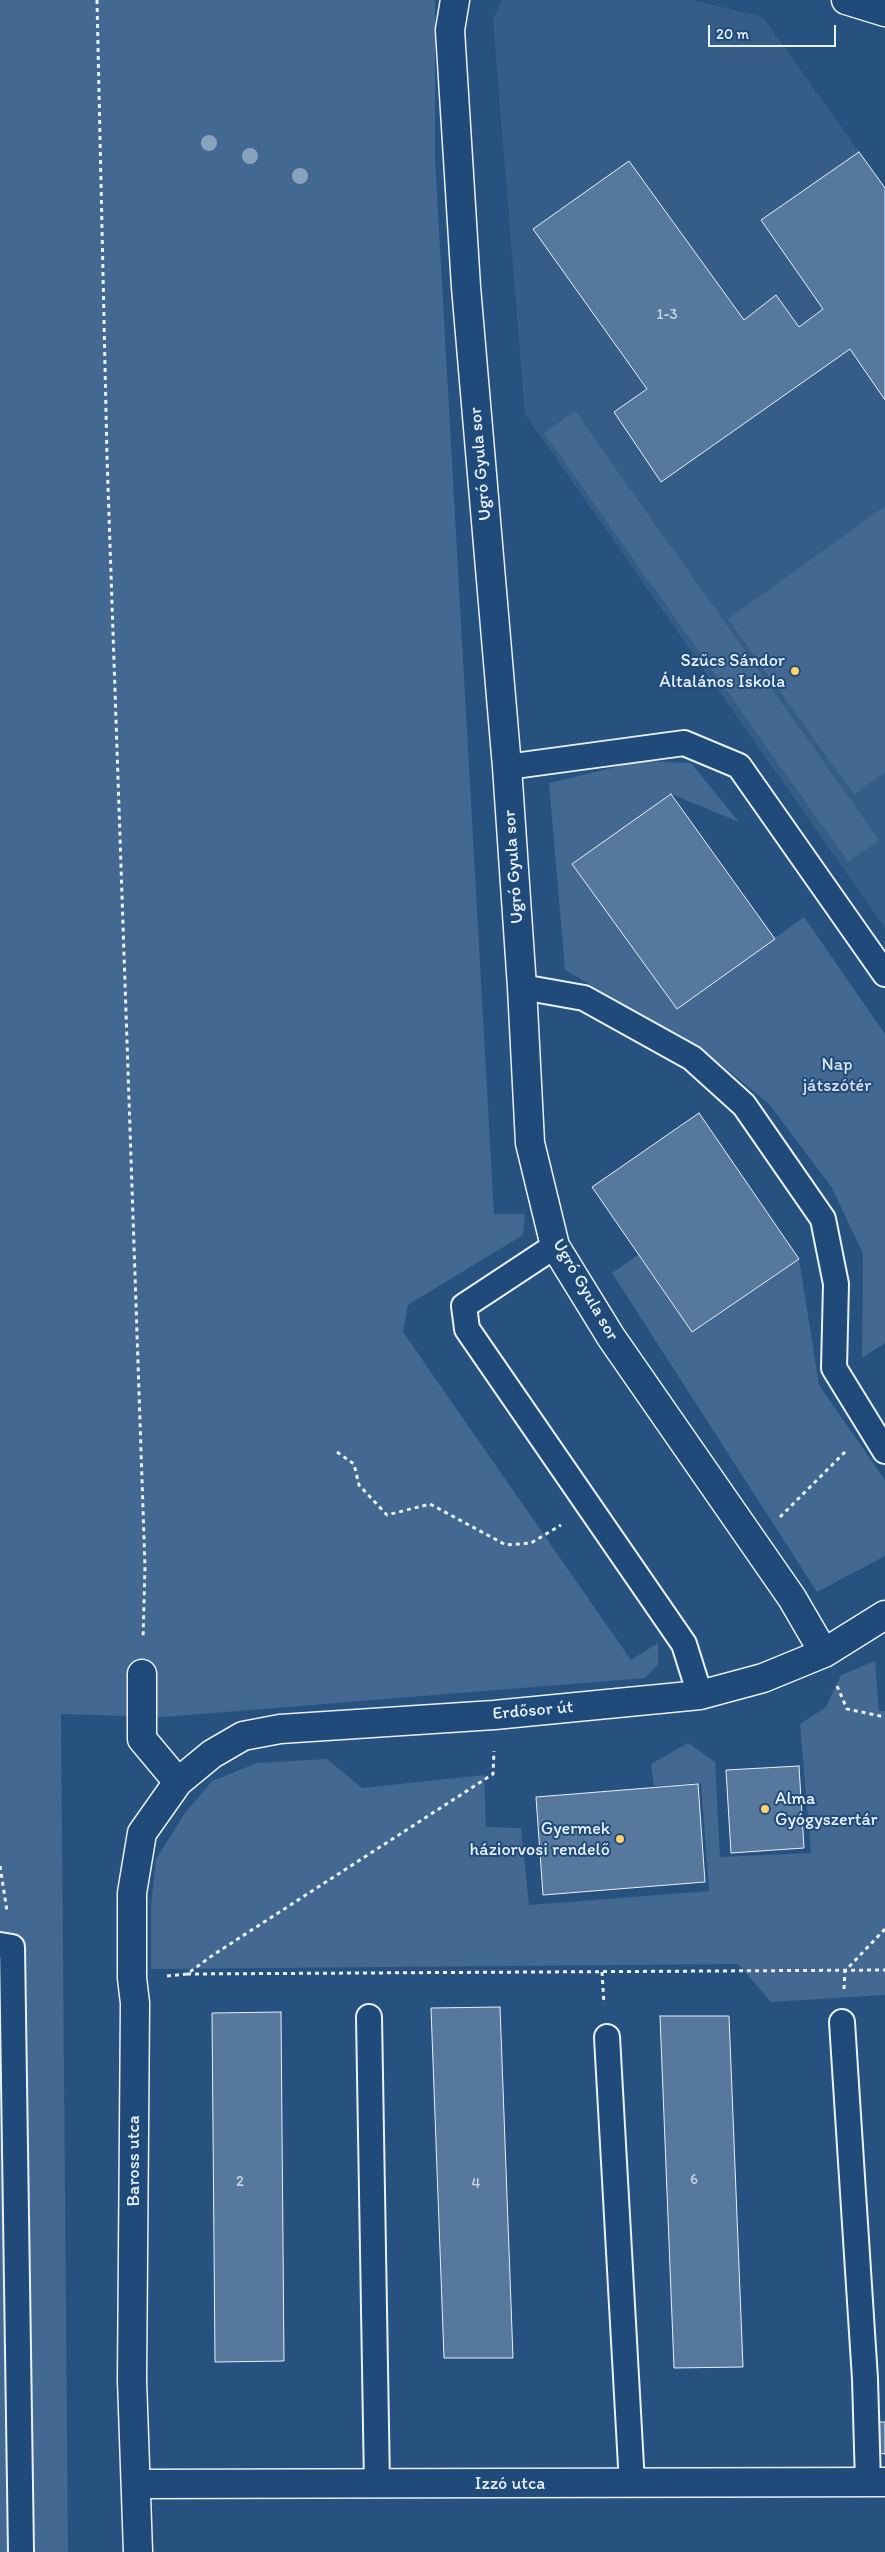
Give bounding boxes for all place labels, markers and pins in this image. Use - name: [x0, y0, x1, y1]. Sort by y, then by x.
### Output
- place label: Szűcs Sándor Általános Iskola: [659, 650, 785, 692]
- marker: Szűcs Sándor Általános Iskola: [789, 665, 801, 677]
- place label: Alma Gyógyszertár: [775, 1788, 878, 1830]
- marker: Alma Gyógyszertár: [759, 1803, 771, 1815]
- place label: Gyermek háziorvosi rendelő: [470, 1818, 610, 1860]
- marker: Gyermek háziorvosi rendelő: [614, 1833, 626, 1845]

